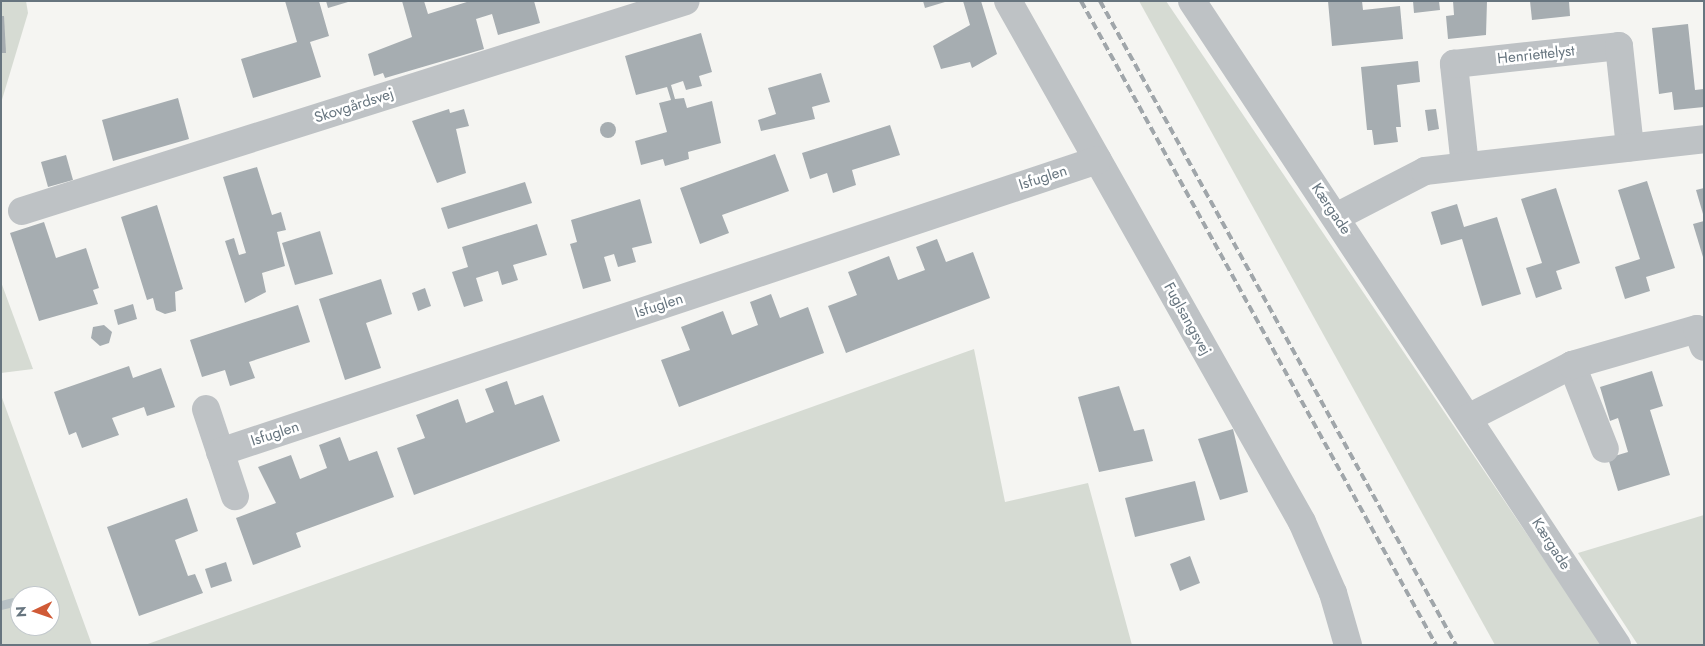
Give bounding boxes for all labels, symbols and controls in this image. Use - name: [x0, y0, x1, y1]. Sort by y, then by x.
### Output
- street label: Henriettelyst: [1496, 42, 1576, 68]
- street label: Skovgårdsvej: [312, 85, 396, 127]
- street label: Isfuglen: [1017, 162, 1069, 194]
- street label: Kærgade: [1307, 180, 1355, 238]
- street label: Fuglsangsvej: [1160, 279, 1214, 359]
- street label: Isfuglen: [633, 290, 685, 322]
- street label: Isfuglen: [249, 418, 301, 450]
- street label: Kærgade: [1528, 515, 1574, 573]
- north arrow: [10, 586, 60, 636]
- text: N: [11, 606, 31, 618]

